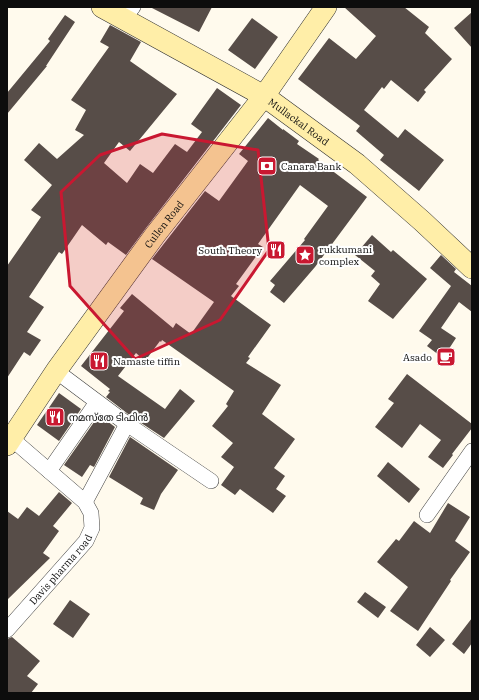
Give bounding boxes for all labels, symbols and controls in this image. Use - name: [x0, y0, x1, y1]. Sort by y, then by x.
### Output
- street label: Mullackal Road: [266, 95, 332, 148]
- bank icon: Canara Bank: [256, 155, 278, 177]
- place label: Canara Bank: [281, 160, 341, 173]
- street label: Cullen Road: [141, 198, 186, 250]
- restaurant icon: South Theory: [265, 239, 287, 261]
- place label: rukkumani complex: [319, 243, 372, 268]
- place label: South Theory: [198, 244, 263, 257]
- place icon: rukkumani complex: [294, 244, 316, 266]
- cafe icon: Asado: [435, 346, 457, 368]
- restaurant icon: Namaste tiffin: [88, 350, 110, 372]
- place label: Asado: [403, 351, 432, 364]
- place label: Namaste tiffin: [113, 355, 181, 368]
- restaurant icon: നമസ്തേ ടിഫിൻ: [44, 406, 66, 428]
- place label: നമസ്തേ ടിഫിൻ: [69, 411, 148, 424]
- street label: Davis pharma road: [26, 532, 95, 607]

